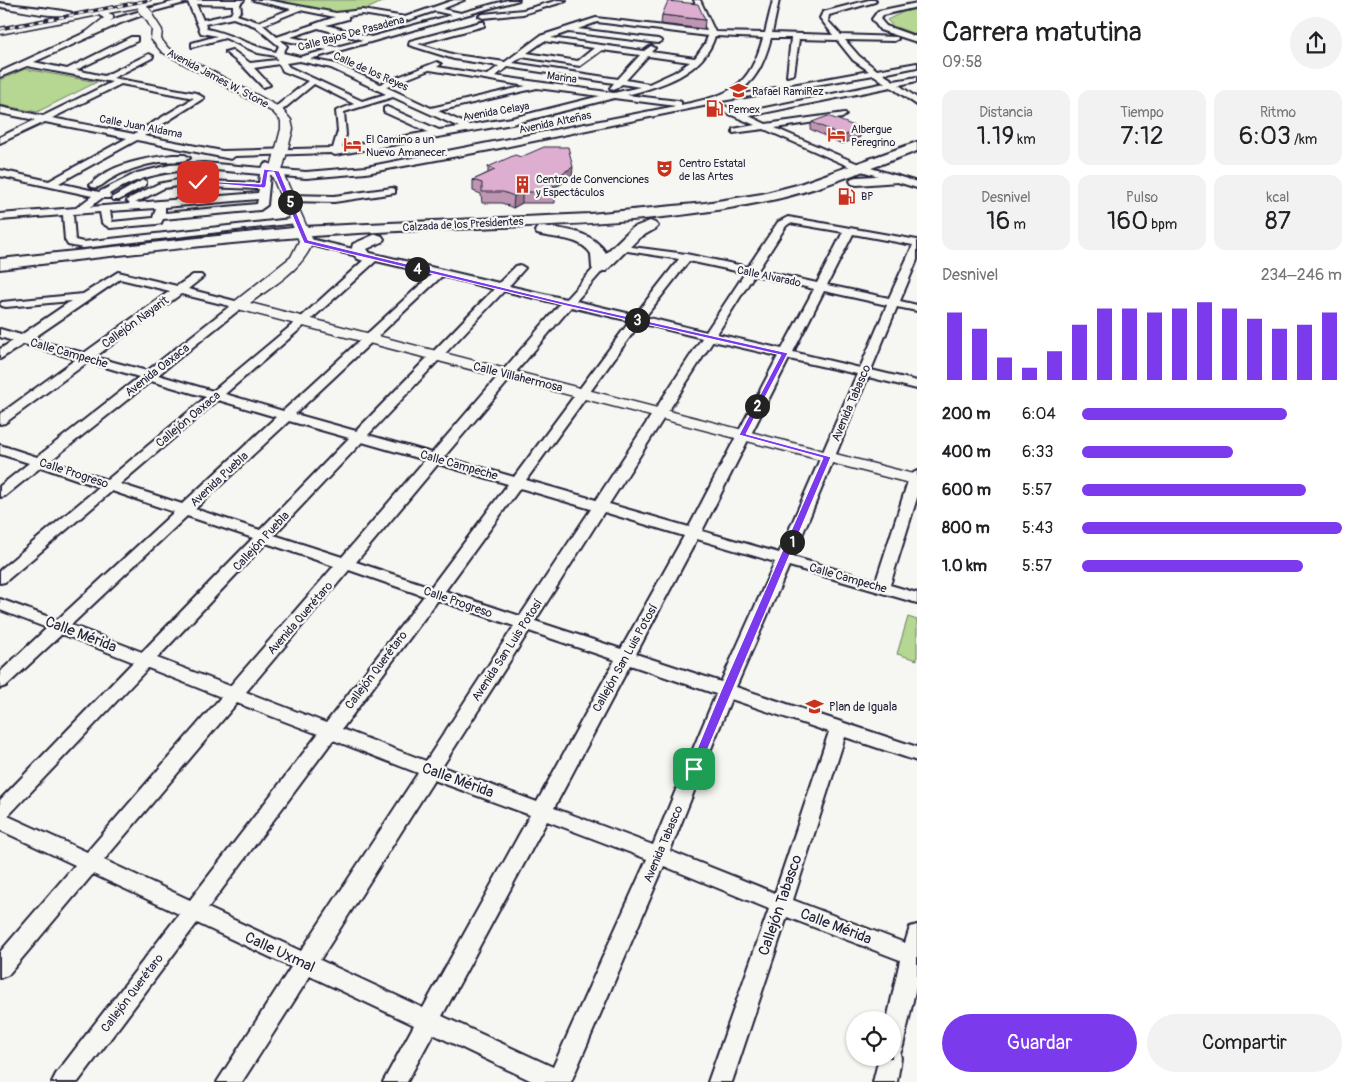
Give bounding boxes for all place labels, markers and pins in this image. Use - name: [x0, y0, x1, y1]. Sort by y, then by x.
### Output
- school or university icon: Rafael RamiRez: [728, 81, 748, 101]
- place label: Rafael RamiRez: [752, 85, 824, 98]
- fuel station icon: Pemex: [704, 99, 724, 119]
- place label: Pemex: [728, 103, 760, 116]
- place label: Albergue Peregrino: [851, 123, 895, 149]
- hotel icon: Albergue Peregrino: [827, 125, 847, 145]
- place label: El Camino a un Nuevo Amanecer.: [366, 133, 447, 159]
- hotel icon: El Camino a un Nuevo Amanecer.: [342, 135, 362, 155]
- place label: Centro Estatal de las Artes: [679, 157, 746, 183]
- theatre icon: Centro Estatal de las Artes: [655, 159, 675, 179]
- pin: [177, 161, 219, 203]
- place label: Centro de Convenciones y Espectáculos: [535, 173, 649, 199]
- building icon: Centro de Convenciones y Espectáculos: [512, 175, 532, 195]
- fuel station icon: BP: [837, 186, 857, 206]
- pin: 5: [278, 190, 302, 214]
- place label: BP: [861, 190, 873, 203]
- pin: 4: [404, 256, 430, 282]
- pin: 3: [624, 308, 650, 332]
- pin: 2: [744, 394, 770, 418]
- pin: 1: [780, 530, 804, 554]
- school or university icon: Plan de Iguala: [805, 697, 825, 717]
- place label: Plan de Iguala: [829, 700, 898, 715]
- pin: [673, 748, 715, 790]

